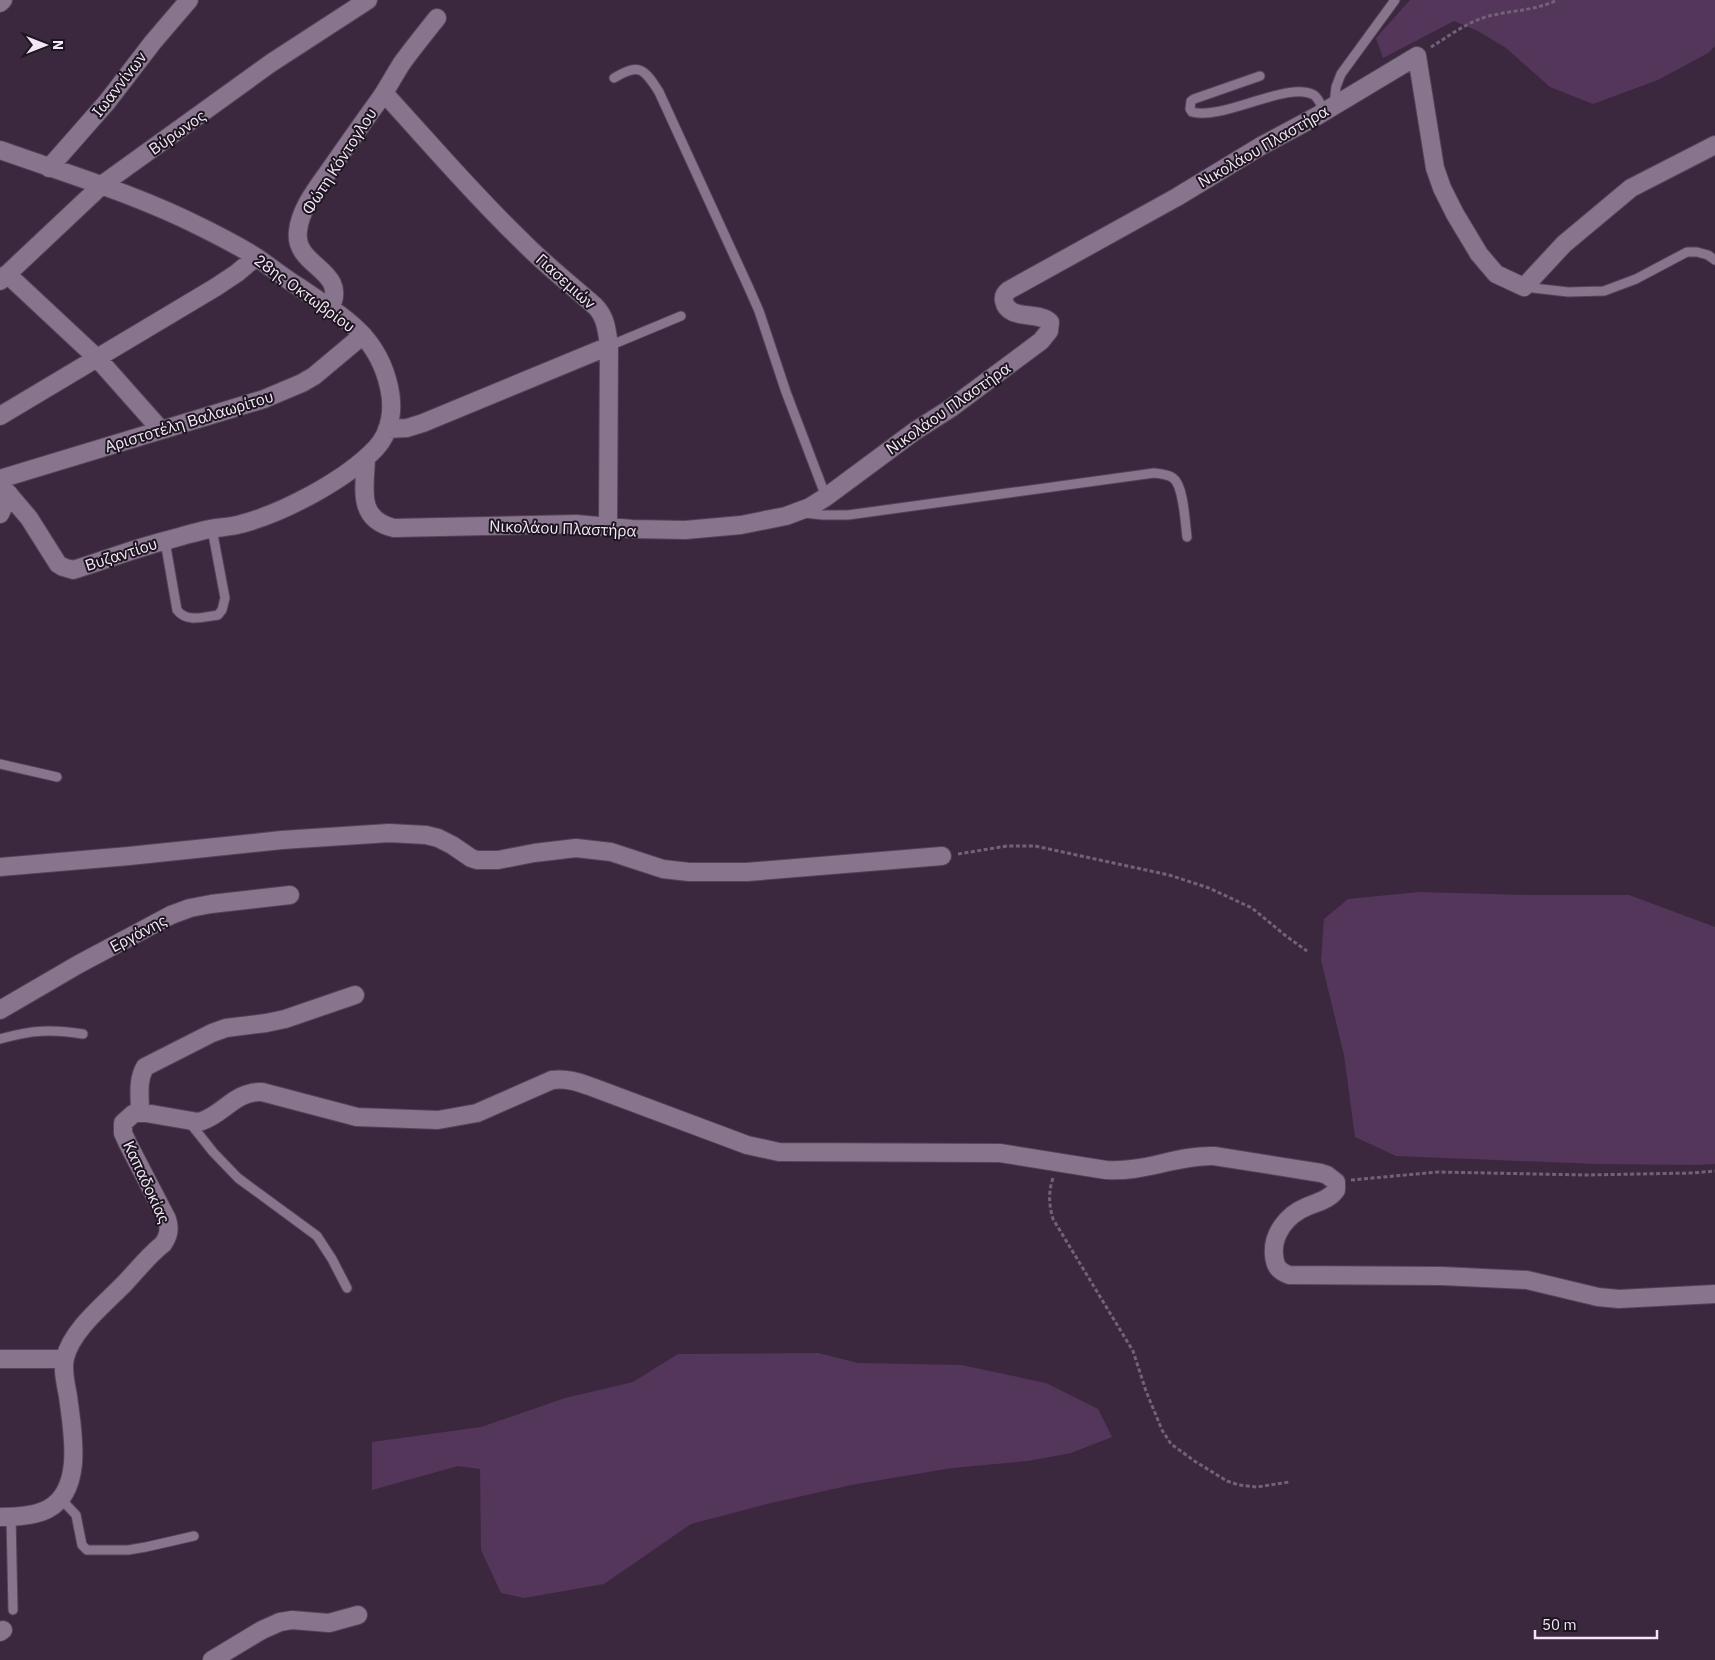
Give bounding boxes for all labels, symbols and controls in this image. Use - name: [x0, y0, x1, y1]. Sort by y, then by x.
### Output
- north arrow: [20, 20, 70, 70]
- text: N: [49, 40, 67, 50]
- street label: Ιωαννίνων: [87, 47, 151, 121]
- street label: Νικολάου Πλαστήρα: [1194, 100, 1332, 192]
- street label: Φώτη Κόντογλου: [297, 104, 381, 218]
- street label: Βύρωνος: [145, 105, 210, 159]
- street label: Γιασεμιών: [532, 249, 600, 313]
- street label: 28ης Οκτωβρίου: [251, 250, 359, 336]
- street label: Νικολάου Πλαστήρα: [882, 357, 1014, 459]
- street label: Αριστοτέλη Βαλαωρίτου: [102, 386, 276, 456]
- street label: Νικολάου Πλαστήρα: [489, 515, 637, 541]
- street label: Βυζαντίου: [82, 533, 160, 575]
- street label: Εργάνης: [106, 910, 170, 956]
- street label: Καπαδοκίας: [119, 1137, 175, 1227]
- scale bar: [1535, 1608, 1658, 1640]
- text: 50 m: [1542, 1615, 1577, 1634]

